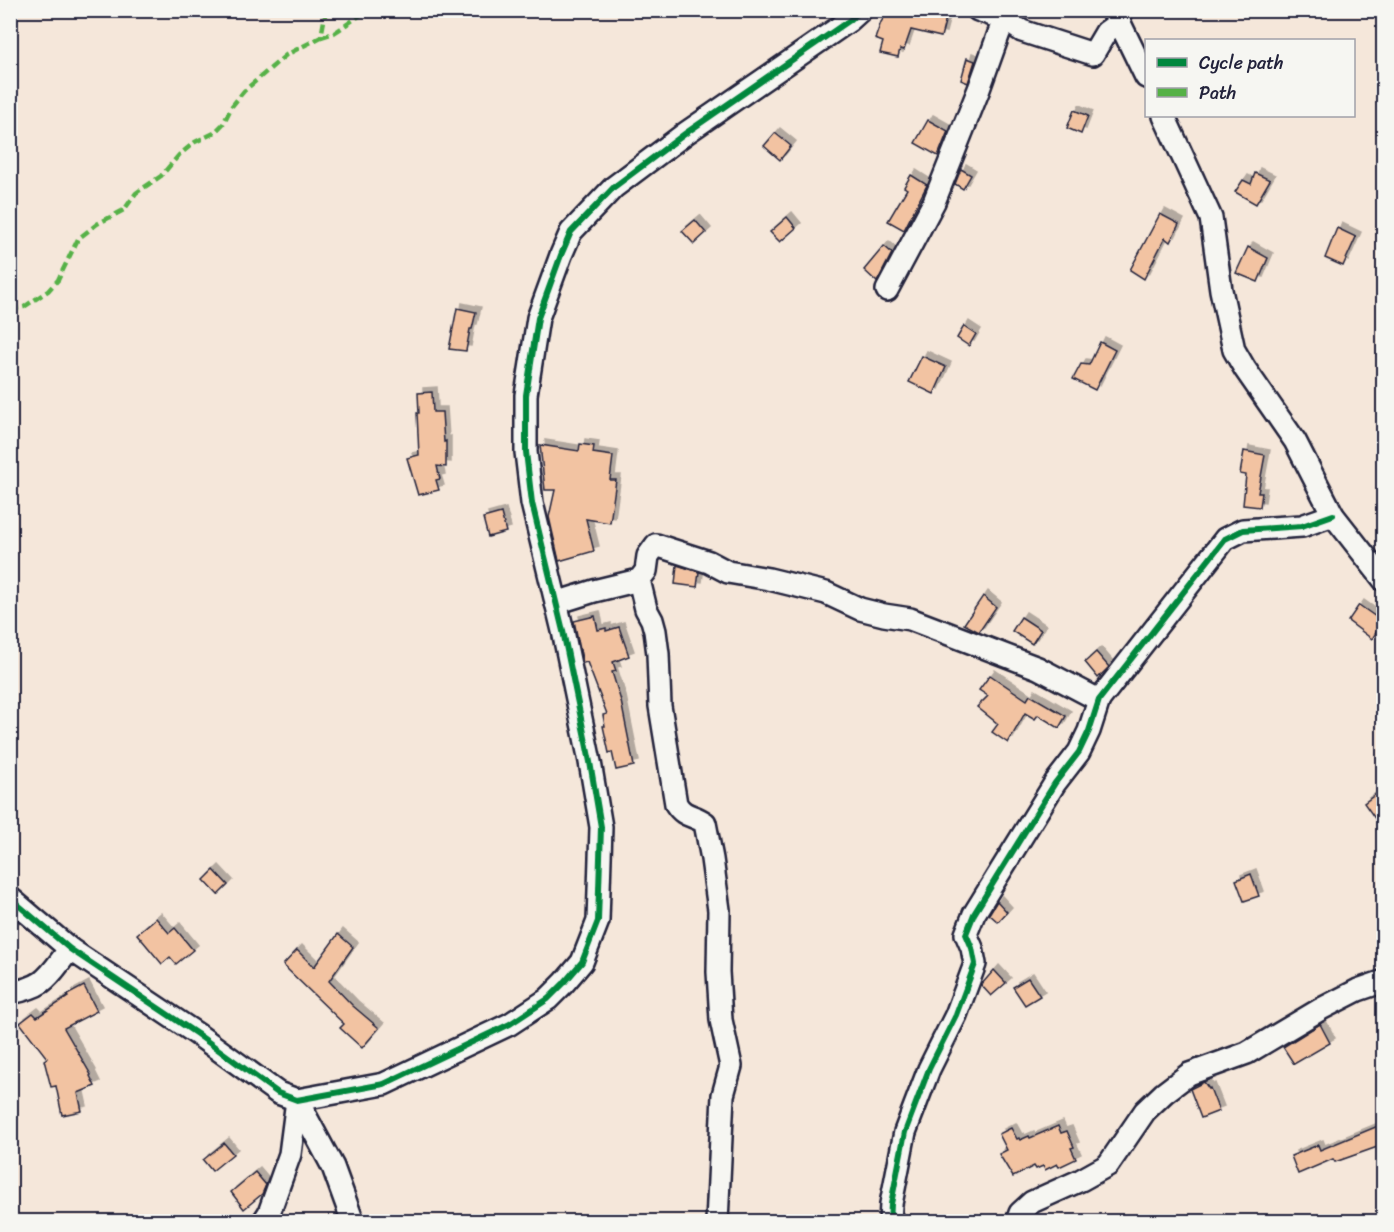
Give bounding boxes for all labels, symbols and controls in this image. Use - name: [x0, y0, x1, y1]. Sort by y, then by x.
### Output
- legend: [1145, 39, 1355, 117]
- text: Cycle path: [1199, 47, 1283, 79]
- text: Path: [1199, 77, 1236, 109]

